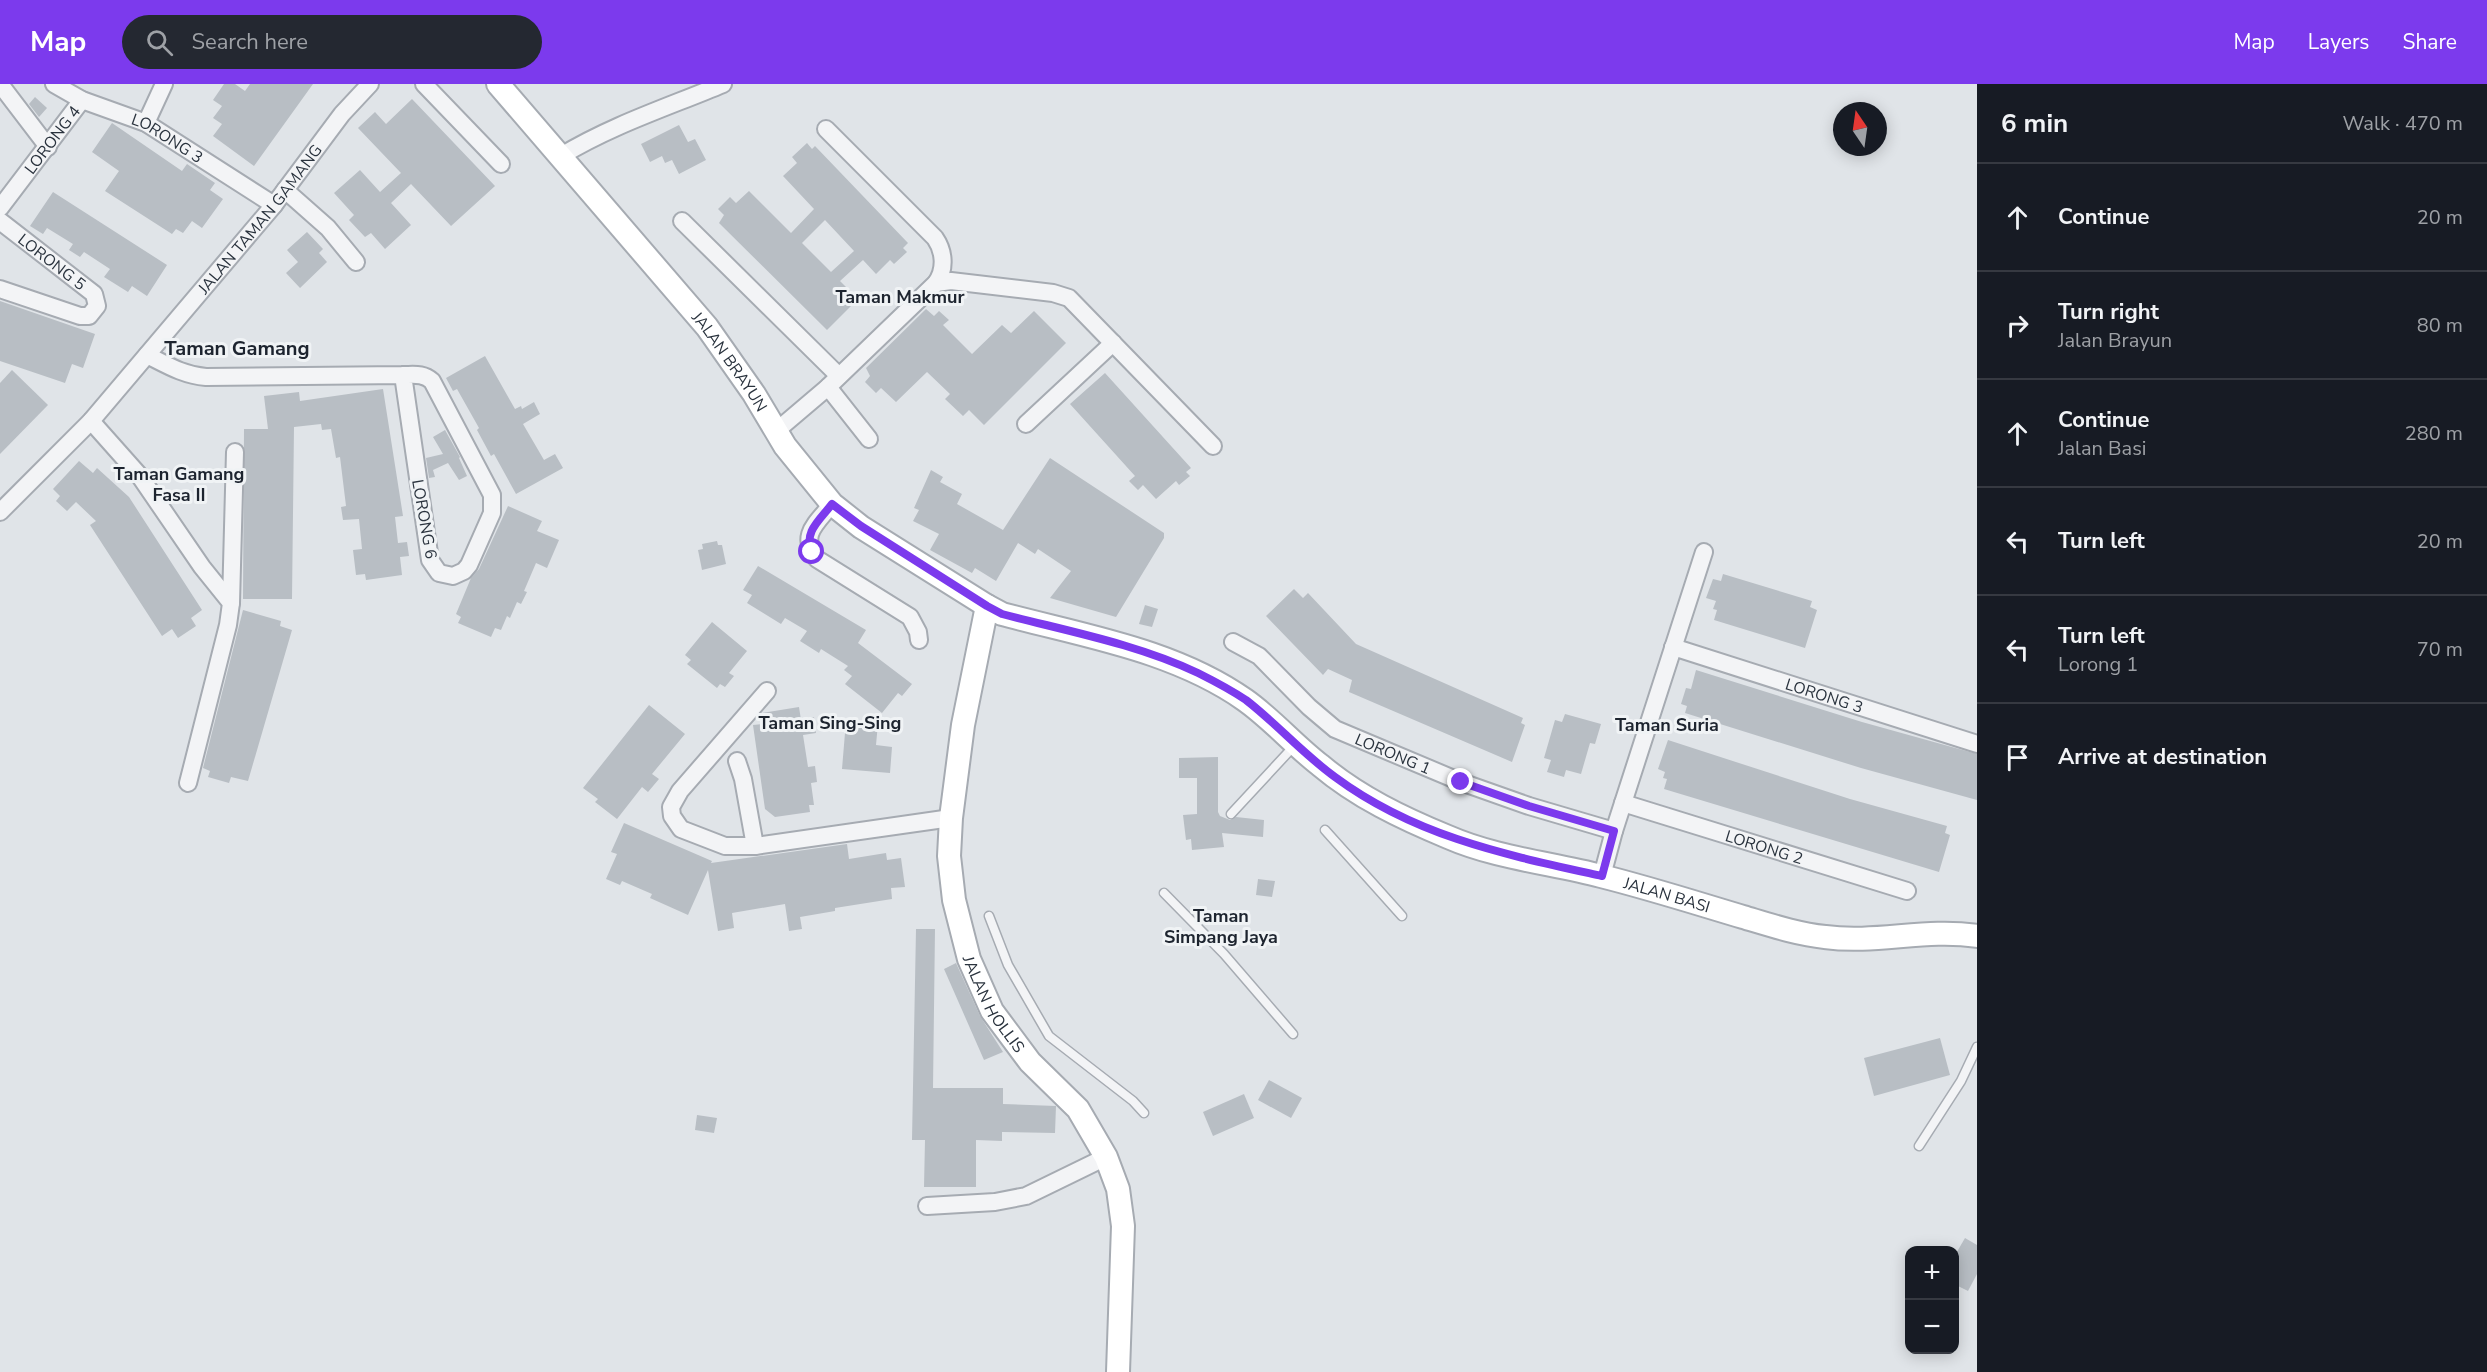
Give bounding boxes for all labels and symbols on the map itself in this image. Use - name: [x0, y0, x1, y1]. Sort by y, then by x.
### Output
- street label: LORONG 4: [20, 101, 86, 179]
- north arrow: [1833, 102, 1887, 156]
- street label: LORONG 3: [128, 109, 207, 169]
- street label: JALAN TAMAN GAMANG: [193, 140, 328, 300]
- street label: LORONG 5: [13, 229, 90, 296]
- district label: Taman Makmur: [835, 285, 965, 309]
- street label: JALAN BRAYUN: [686, 306, 772, 416]
- district label: Taman Gamang: [164, 335, 310, 362]
- district label: Taman Gamang Fasa II: [114, 462, 244, 507]
- street label: LORONG 6: [406, 478, 442, 561]
- route start: [798, 538, 824, 564]
- street label: LORONG 3: [1782, 674, 1866, 719]
- district label: Taman Sing-Sing: [759, 711, 901, 735]
- district label: Taman Suria: [1615, 713, 1719, 737]
- street label: LORONG 1: [1351, 729, 1434, 780]
- route end: [1447, 768, 1473, 794]
- street label: LORONG 2: [1722, 825, 1806, 870]
- street label: JALAN BASI: [1620, 872, 1713, 918]
- district label: Taman Simpang Jaya: [1164, 904, 1278, 949]
- street label: JALAN HOLLIS: [956, 953, 1029, 1058]

